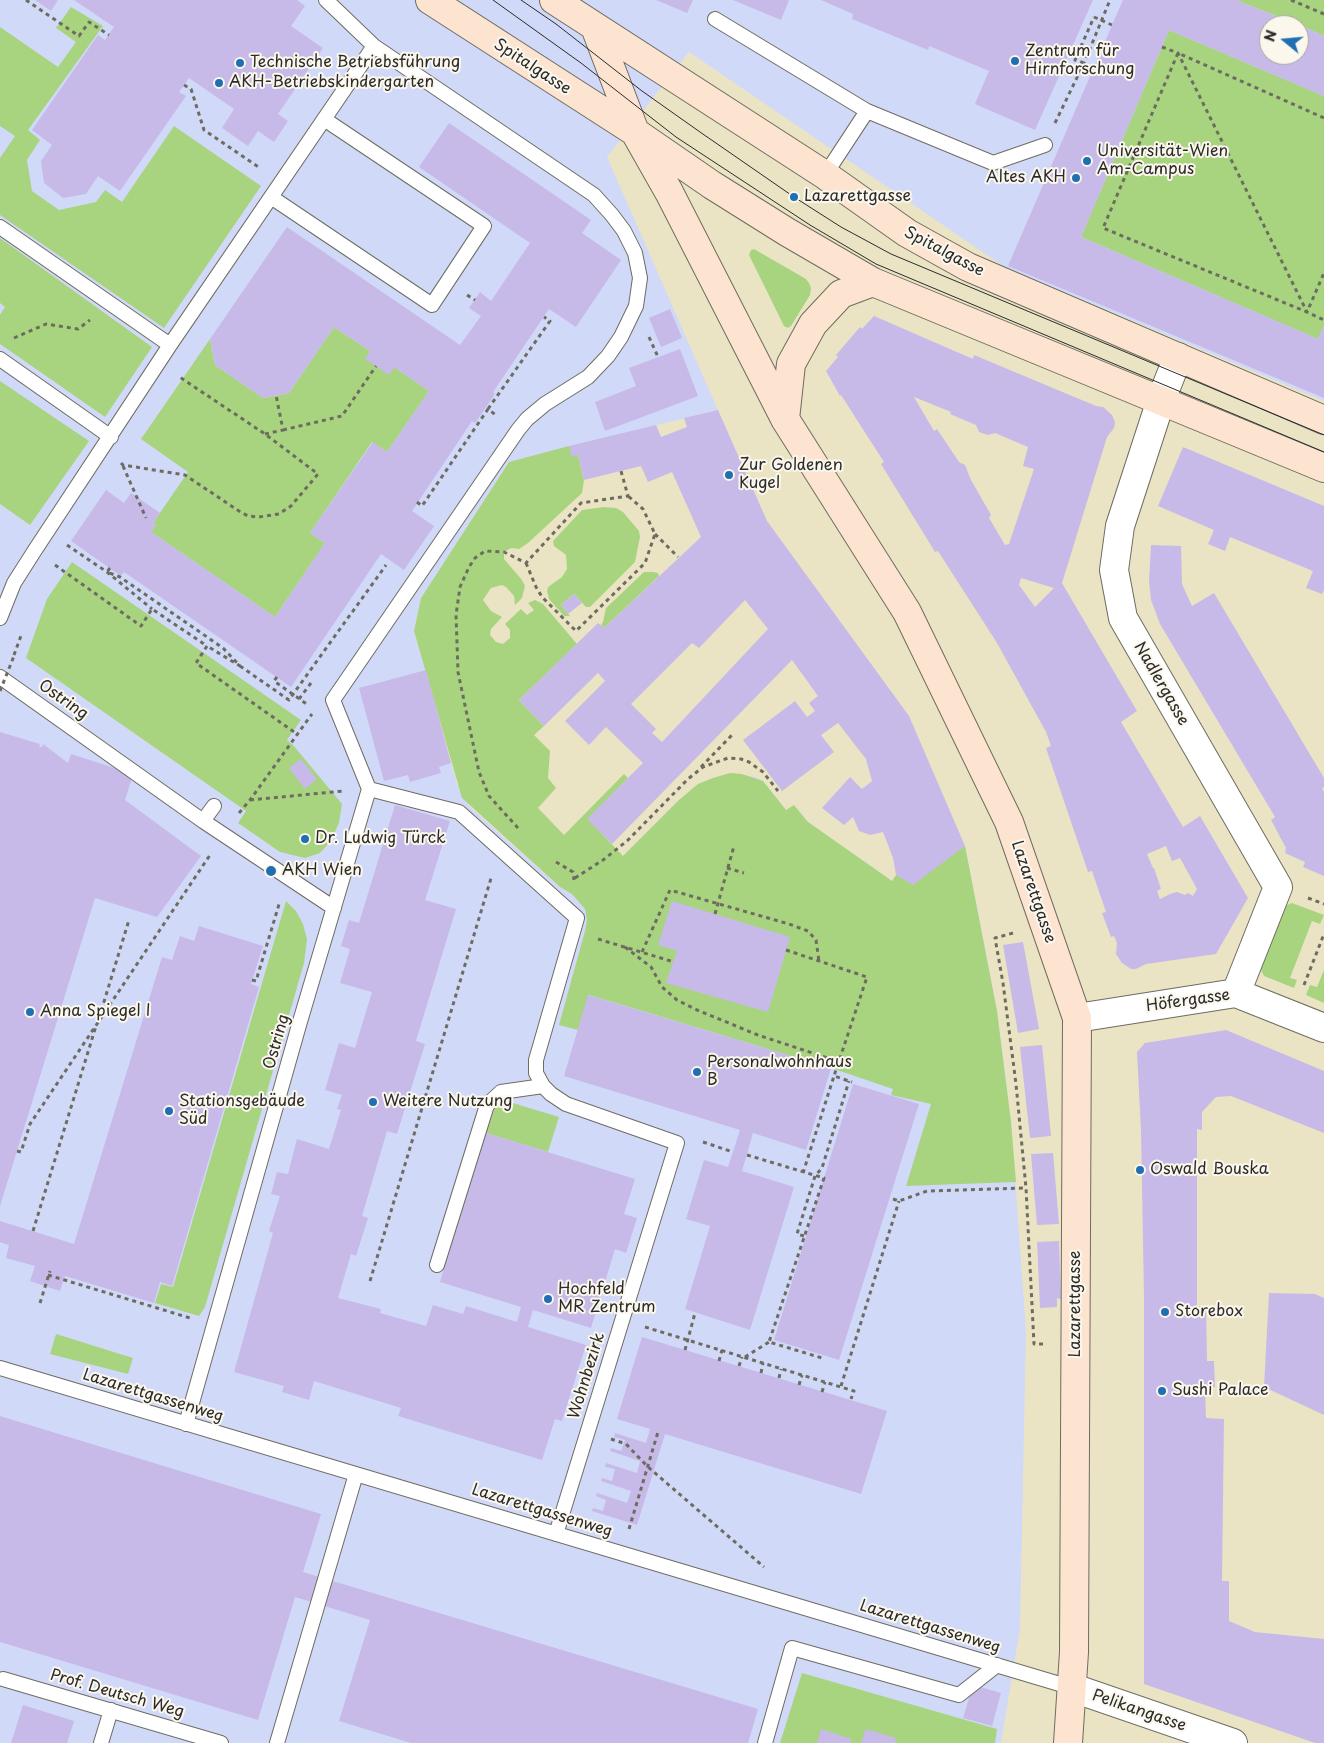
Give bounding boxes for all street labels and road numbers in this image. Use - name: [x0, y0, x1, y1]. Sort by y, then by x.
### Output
- street label: Spitalgasse: [490, 35, 574, 99]
- street label: Spitalgasse: [901, 223, 987, 281]
- street label: Nadlergasse: [1129, 639, 1193, 729]
- street label: Ostring: [34, 676, 92, 724]
- street label: Lazarettgasse: [1007, 838, 1059, 946]
- street label: Höfergasse: [1145, 986, 1231, 1016]
- street label: Ostring: [260, 1012, 294, 1072]
- street label: Lazarettgasse: [1066, 1251, 1086, 1357]
- street label: Wohnbezirk: [565, 1330, 609, 1422]
- street label: Lazarettgassenweg: [80, 1365, 226, 1427]
- street label: Lazarettgassenweg: [469, 1480, 615, 1542]
- street label: Lazarettgassenweg: [857, 1596, 1003, 1658]
- street label: Prof. Deutsch Weg: [48, 1666, 186, 1722]
- street label: Pelikangasse: [1089, 1686, 1189, 1736]

